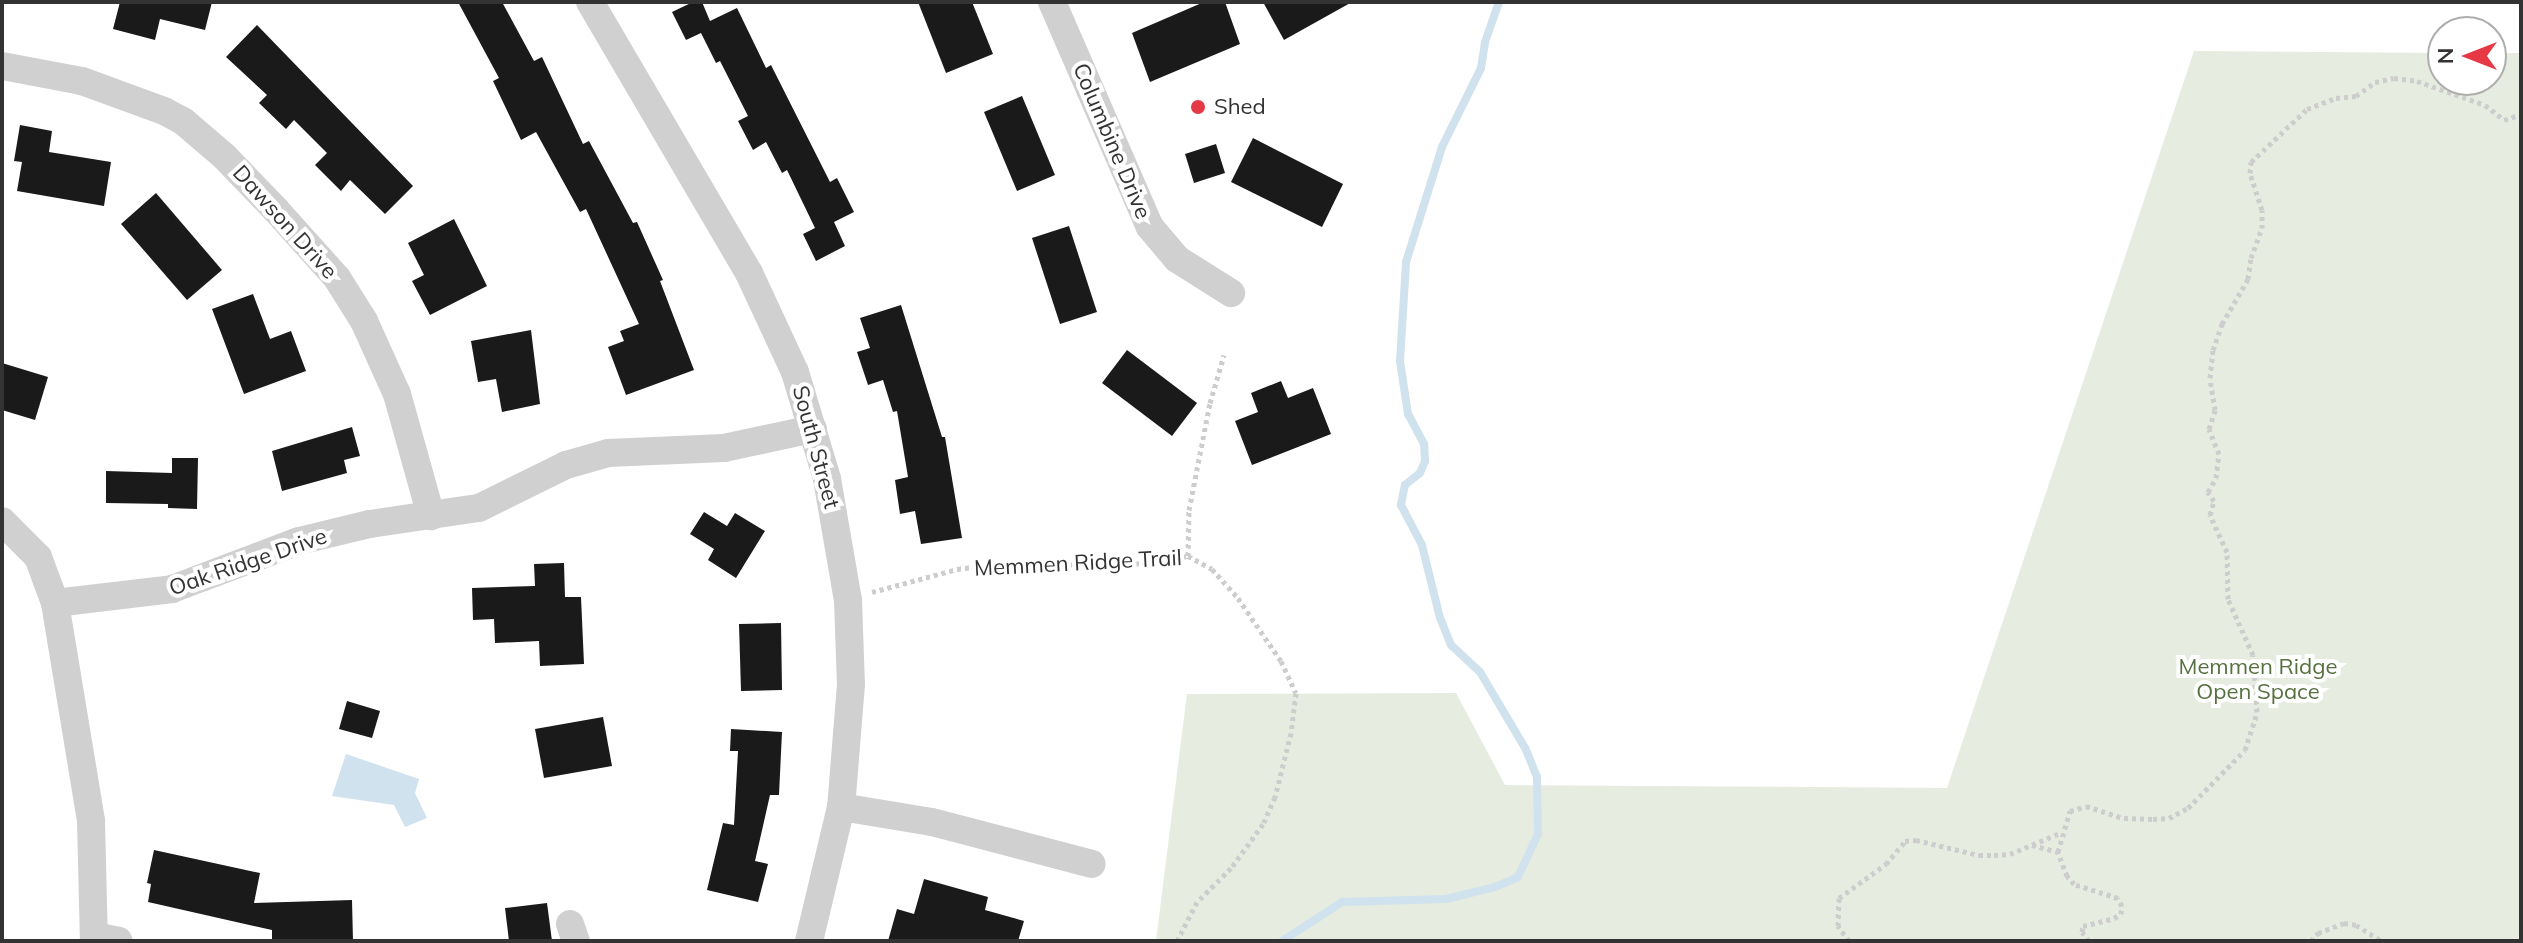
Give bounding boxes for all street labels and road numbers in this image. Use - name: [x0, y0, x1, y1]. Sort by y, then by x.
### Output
- street label: Columbine Drive: [1067, 59, 1157, 223]
- street label: Dawson Drive: [227, 160, 343, 284]
- street label: South Street: [787, 383, 845, 511]
- street label: Oak Ridge Drive: [166, 523, 330, 601]
- street label: Memmen Ridge Trail: [974, 544, 1182, 582]

